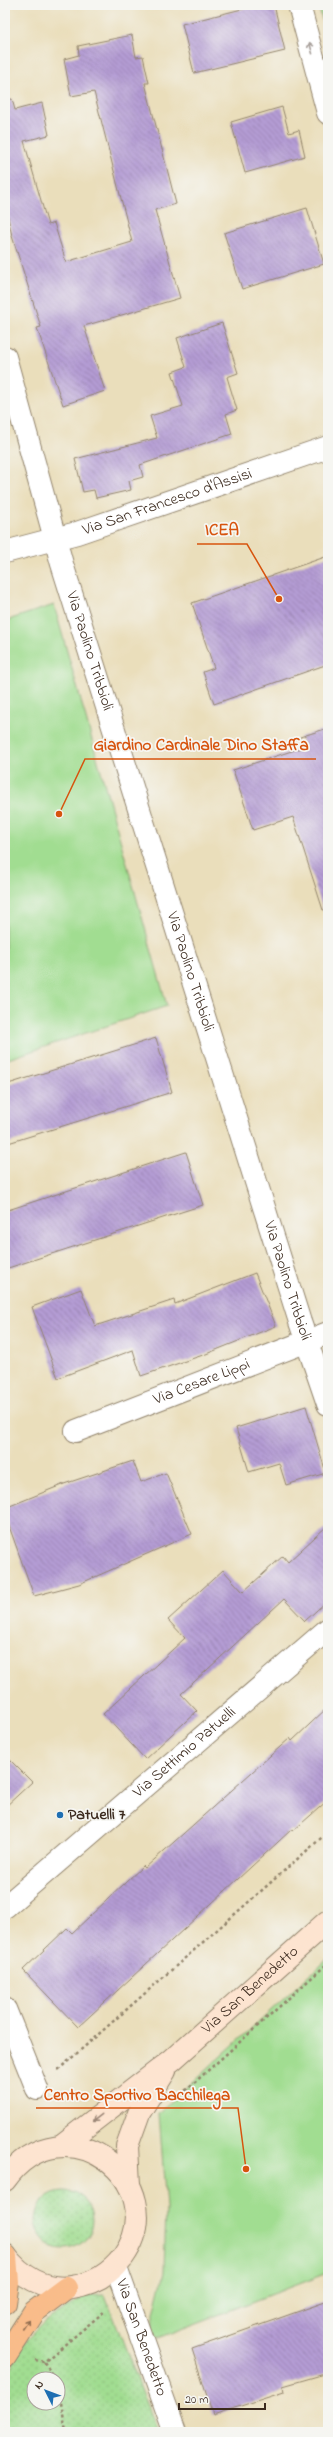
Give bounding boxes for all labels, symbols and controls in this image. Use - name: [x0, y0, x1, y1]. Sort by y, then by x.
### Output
- one-way arrow: [307, 42, 314, 55]
- street label: Via San Francesco d'Assisi: [78, 462, 256, 543]
- callout: ICEA: [197, 515, 247, 544]
- text: ICEA: [205, 518, 239, 543]
- street label: Via Paolino Tribbioli: [59, 587, 119, 714]
- callout: Giardino Cardinale Dino Staffa: [85, 730, 316, 759]
- text: Giardino Cardinale Dino Staffa: [93, 733, 309, 758]
- street label: Via Paolino Tribbioli: [160, 908, 220, 1035]
- street label: Via Paolino Tribbioli: [257, 1217, 318, 1344]
- street label: Via Cesare Lippi: [149, 1352, 254, 1412]
- street label: Via Settimio Patuelli: [127, 1701, 242, 1804]
- place label: Patuelli 7: [68, 1803, 126, 1827]
- marker: Patuelli 7: [55, 1810, 65, 1820]
- street label: Via San Benedetto: [196, 1940, 304, 2041]
- callout: Centro Sportivo Bacchilega: [36, 2079, 238, 2108]
- text: Centro Sportivo Bacchilega: [44, 2083, 230, 2110]
- one-way arrow: [92, 2113, 103, 2122]
- street label: Via San Benedetto: [109, 2275, 173, 2400]
- one-way arrow: [22, 2319, 30, 2330]
- north arrow: [26, 2371, 66, 2411]
- text: N: [31, 2377, 48, 2393]
- scale bar: [179, 2385, 265, 2411]
- text: 20 m: [185, 2391, 208, 2409]

